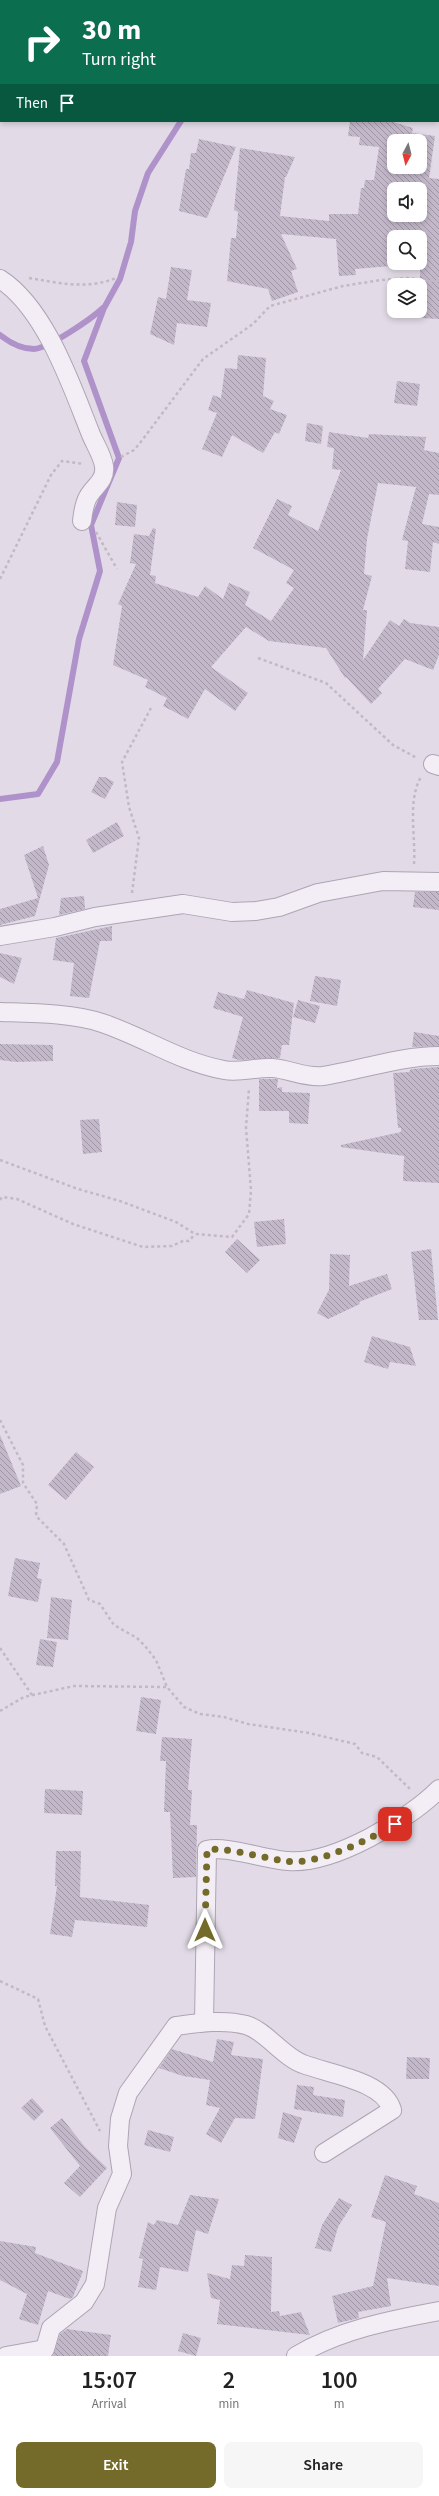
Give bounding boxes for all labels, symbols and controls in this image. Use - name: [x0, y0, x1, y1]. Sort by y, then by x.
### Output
- text: 30 m: [82, 10, 141, 50]
- icon: right: [16, 16, 68, 68]
- text: Turn right: [82, 47, 156, 72]
- icon: arrive: [56, 92, 78, 114]
- text: Then: [16, 93, 48, 114]
- north arrow: [387, 134, 427, 174]
- map controls: [387, 134, 427, 318]
- button: sound: [387, 182, 427, 222]
- button: search: [387, 230, 427, 270]
- button: layers: [387, 278, 427, 318]
- pin: [378, 1807, 412, 1841]
- icon: arrive: [384, 1813, 406, 1835]
- position arrow: [184, 1909, 226, 1951]
- text: 15:07: [81, 2363, 137, 2398]
- text: 2: [223, 2363, 235, 2398]
- text: 100: [321, 2363, 358, 2398]
- text: Arrival: [92, 2395, 127, 2413]
- text: min: [218, 2395, 239, 2413]
- text: m: [334, 2395, 345, 2413]
- button: Exit: [16, 2442, 216, 2488]
- button: Share: [224, 2442, 423, 2488]

